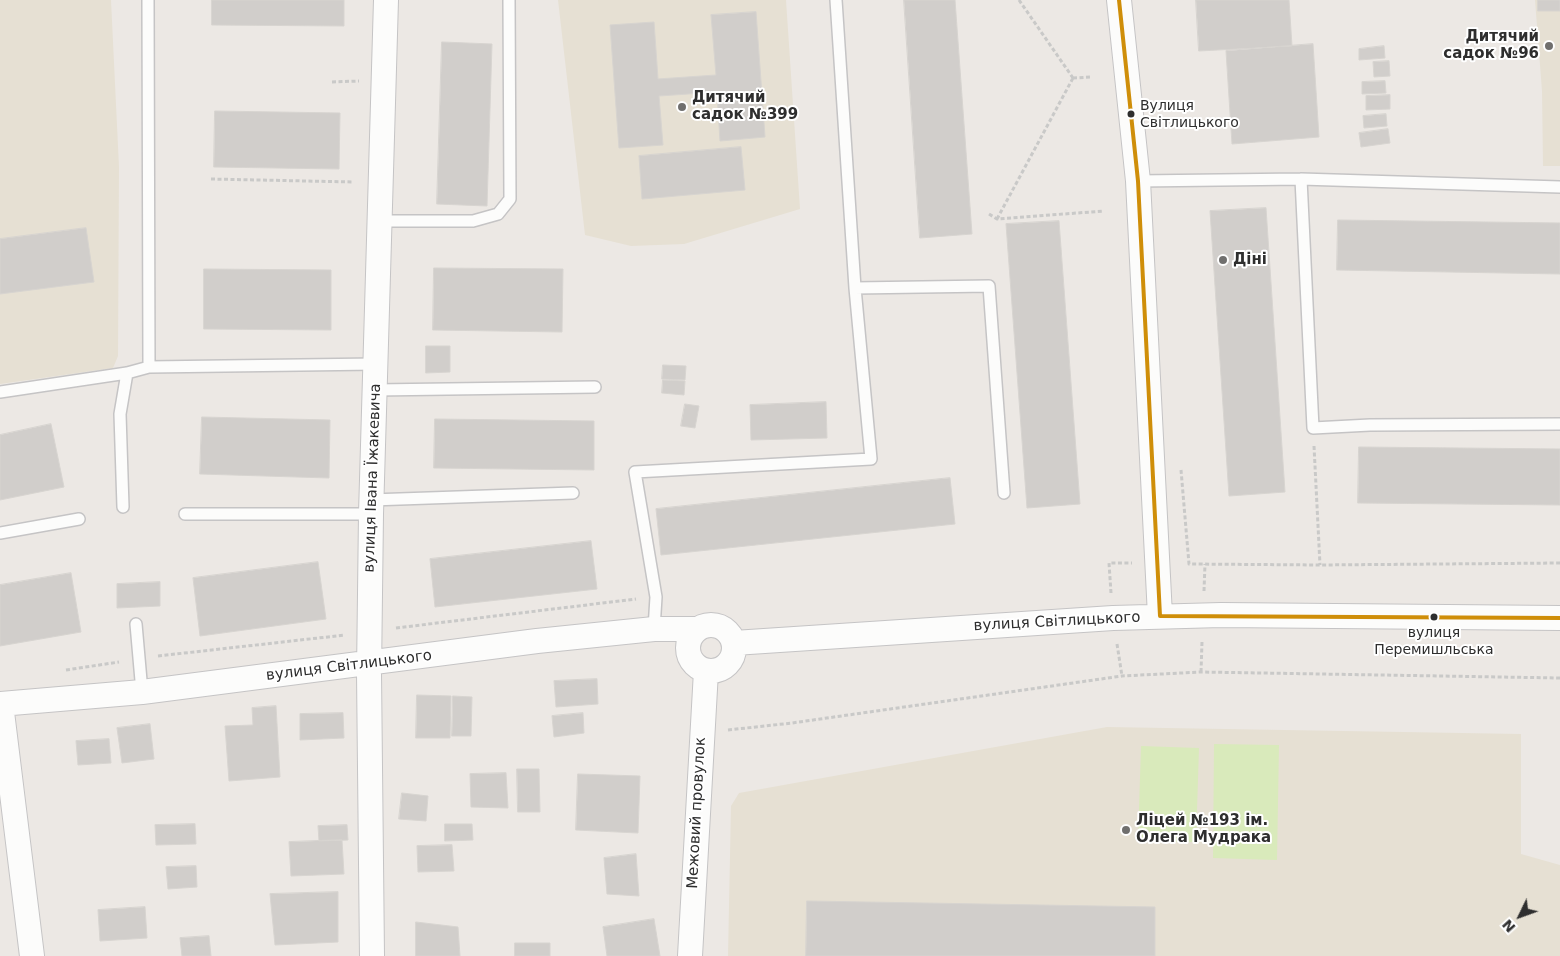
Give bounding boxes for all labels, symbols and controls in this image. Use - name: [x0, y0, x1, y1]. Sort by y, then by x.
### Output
- place label: Дитячий садок №96: [1443, 28, 1539, 63]
- marker: Дитячий садок №96: [1543, 40, 1555, 52]
- place label: Дитячий садок №399: [692, 89, 798, 124]
- place label: Вулиця Світлицького: [1140, 98, 1239, 130]
- marker: Дитячий садок №399: [676, 101, 688, 113]
- marker: Вулиця Світлицького: [1126, 109, 1136, 119]
- place label: Діні: [1233, 251, 1267, 269]
- marker: Діні: [1217, 254, 1229, 266]
- street label: вулиця Івана Їжакевича: [361, 383, 385, 573]
- street label: вулиця Світлицького: [973, 609, 1141, 635]
- marker: вулиця Перемишльська: [1429, 612, 1439, 622]
- place label: вулиця Перемишльська: [1374, 625, 1494, 658]
- street label: вулиця Світлицького: [265, 647, 433, 685]
- street label: Межовий провулок: [684, 737, 710, 889]
- place label: Ліцей №193 ім. Олега Мудрака: [1136, 812, 1271, 847]
- marker: Ліцей №193 ім. Олега Мудрака: [1120, 824, 1132, 836]
- north arrow: [1495, 891, 1545, 941]
- text: N: [1499, 916, 1519, 936]

